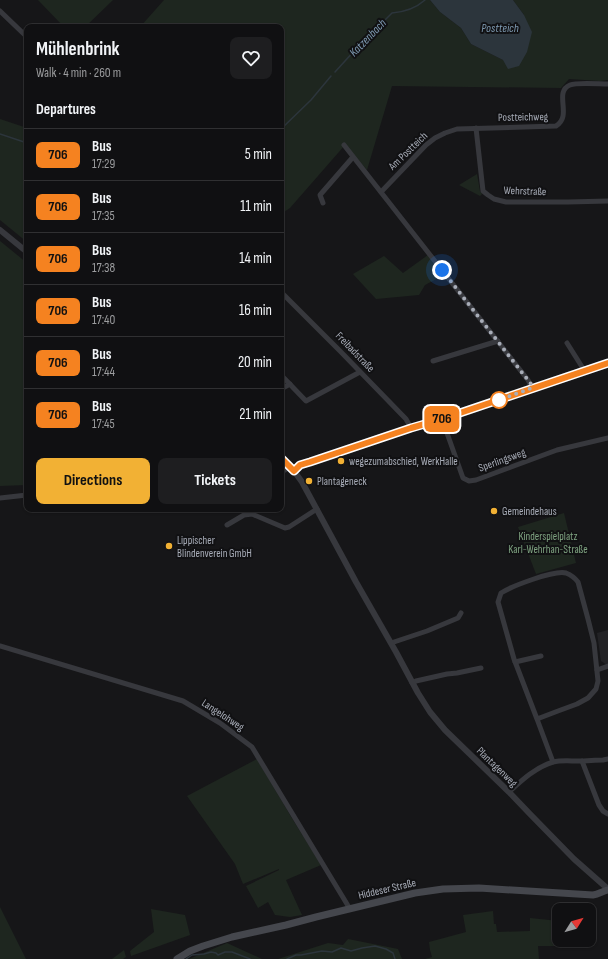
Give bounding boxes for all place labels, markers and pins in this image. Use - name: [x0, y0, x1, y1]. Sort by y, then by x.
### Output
- unlabelled marker: [490, 391, 508, 409]
- place label: wegezumabschied, WerkHalle: [349, 455, 458, 468]
- marker: wegezumabschied, WerkHalle: [336, 456, 346, 466]
- place label: Plantageneck: [317, 475, 368, 488]
- marker: Plantageneck: [304, 476, 314, 486]
- place label: Gemeindehaus: [502, 505, 557, 518]
- marker: Gemeindehaus: [489, 506, 499, 516]
- place label: Lippischer Blindenverein GmbH: [177, 534, 252, 560]
- marker: Lippischer Blindenverein GmbH: [164, 541, 174, 551]

